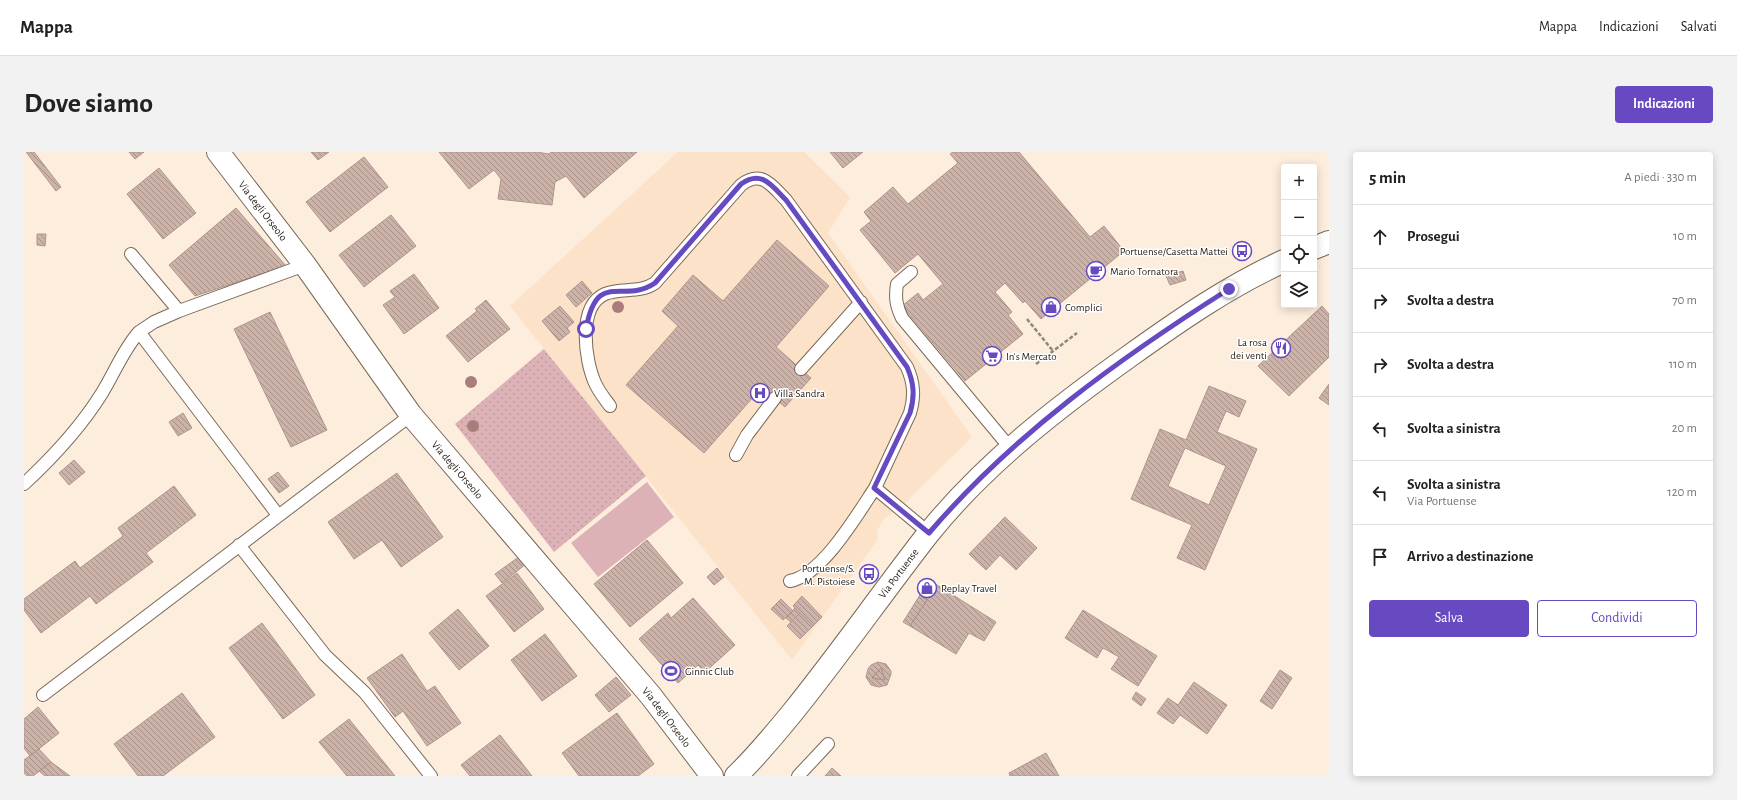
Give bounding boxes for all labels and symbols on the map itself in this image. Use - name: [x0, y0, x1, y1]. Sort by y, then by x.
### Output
- street label: Via degli Orseolo: [237, 179, 290, 243]
- bus stop icon: Portuense/Casetta Mattei: [1231, 240, 1253, 262]
- place label: Portuense/Casetta Mattei: [1120, 246, 1228, 257]
- cafe icon: Mario Tornatora: [1085, 260, 1107, 282]
- place label: Mario Tornatora: [1110, 266, 1178, 277]
- route end: [1220, 280, 1238, 298]
- shop icon: Complici: [1040, 296, 1062, 318]
- place label: Complici: [1065, 302, 1102, 313]
- route start: [577, 320, 595, 338]
- place label: La rosa dei venti: [1230, 337, 1267, 361]
- restaurant icon: La rosa dei venti: [1270, 337, 1292, 359]
- supermarket icon: In's Mercato: [981, 345, 1003, 367]
- place label: In's Mercato: [1006, 351, 1057, 362]
- hospital icon: Villa Sandra: [749, 382, 771, 404]
- place label: Villa Sandra: [774, 388, 825, 399]
- street label: Via degli Orseolo: [430, 438, 485, 501]
- street label: Via Portuense: [876, 546, 920, 600]
- place label: Portuense/S. M. Pistoiese: [802, 563, 855, 587]
- bus stop icon: Portuense/S. M. Pistoiese: [858, 563, 880, 585]
- shop icon: Replay Travel: [916, 577, 938, 599]
- place label: Replay Travel: [941, 583, 997, 594]
- sports icon: Ginnic Club: [660, 660, 682, 682]
- place label: Ginnic Club: [685, 666, 734, 677]
- street label: Via degli Orseolo: [640, 685, 693, 749]

